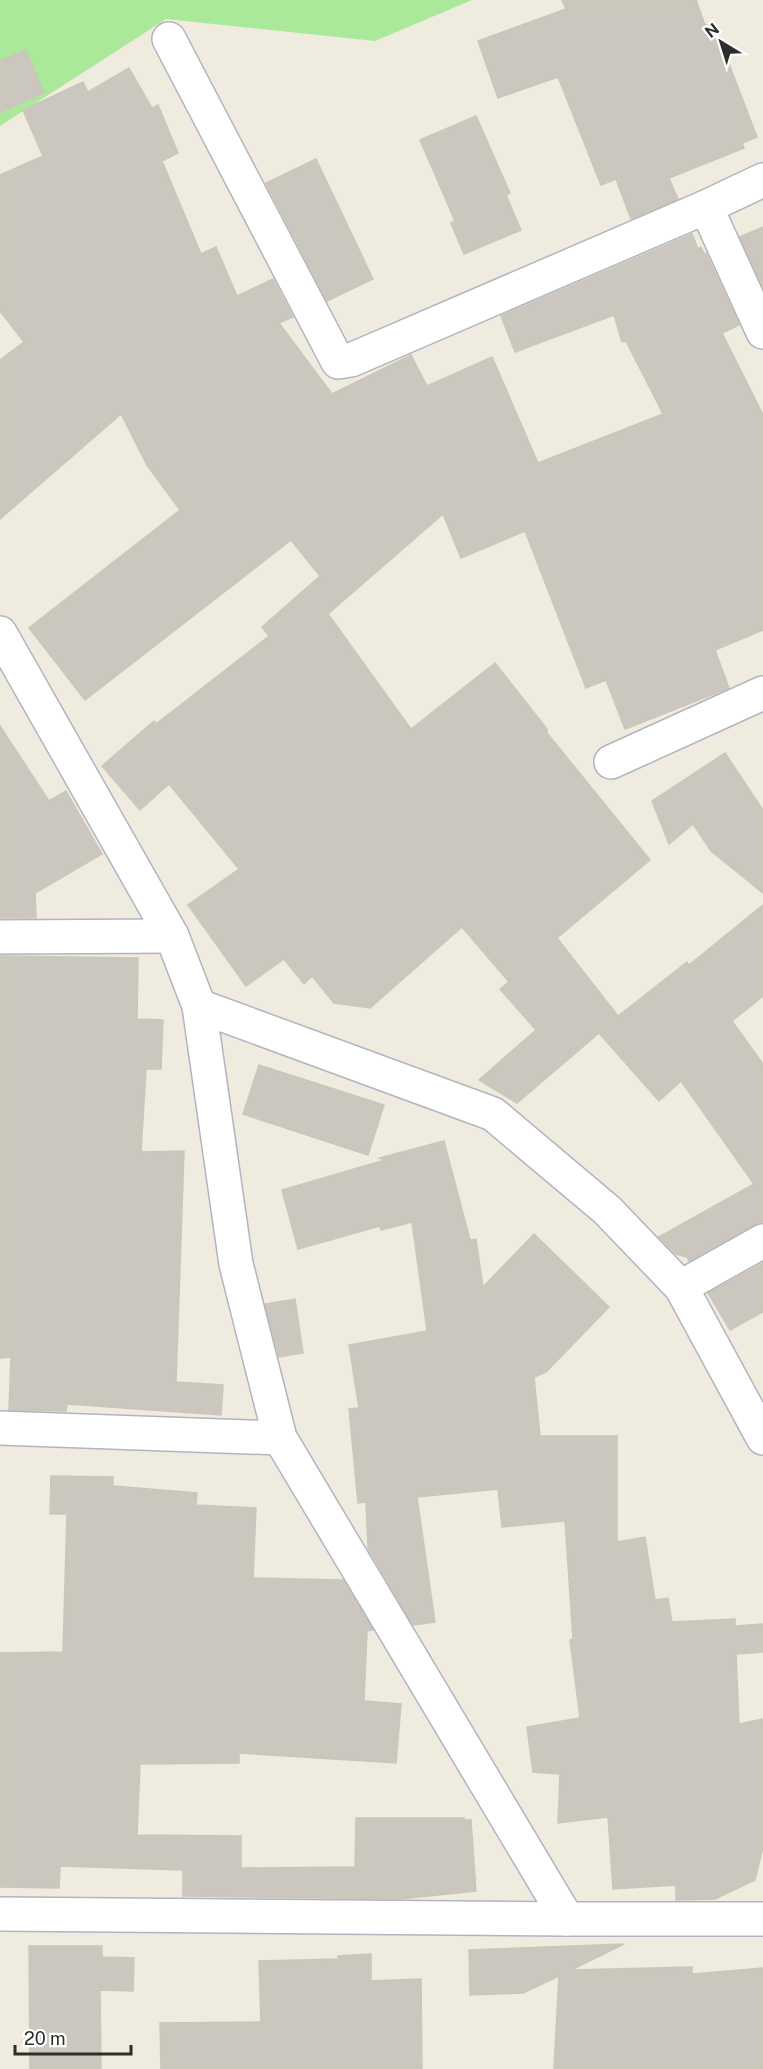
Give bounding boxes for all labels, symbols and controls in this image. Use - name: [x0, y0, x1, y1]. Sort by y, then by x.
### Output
- north arrow: [691, 12, 751, 72]
- text: N: [701, 19, 723, 42]
- scale bar: [15, 2018, 130, 2056]
- text: 20 m: [24, 2028, 66, 2049]

